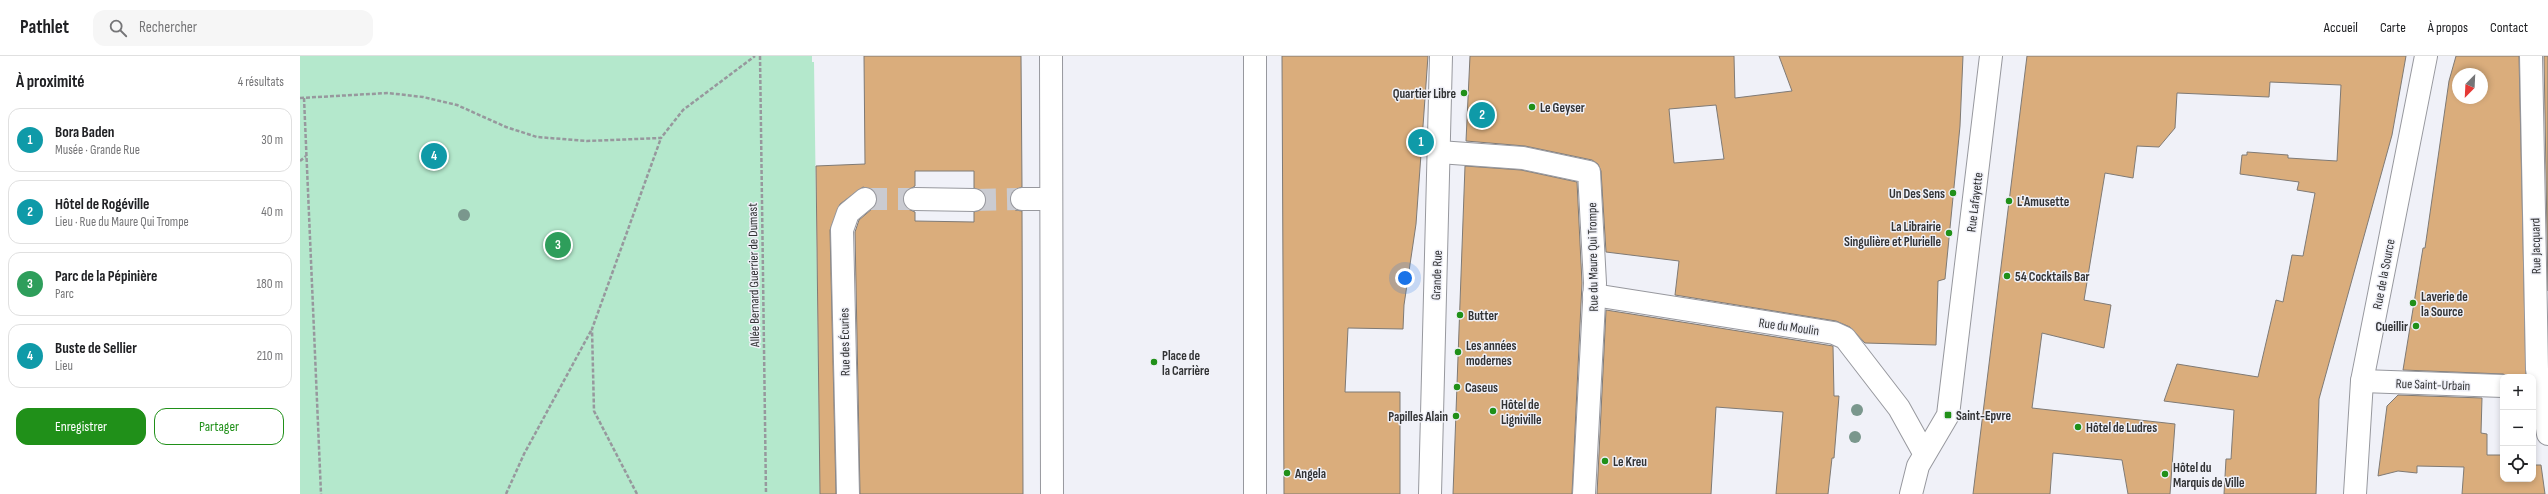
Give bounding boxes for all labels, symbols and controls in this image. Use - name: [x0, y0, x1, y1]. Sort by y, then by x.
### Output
- search box: [93, 10, 373, 46]
- text: Pathlet: [20, 16, 69, 39]
- icon: search: [107, 17, 129, 39]
- text: Rechercher: [139, 18, 197, 37]
- text: Accueil: [2324, 19, 2358, 36]
- text: Carte: [2380, 19, 2406, 36]
- text: À propos: [2428, 19, 2468, 36]
- text: Contact: [2490, 19, 2528, 36]
- north arrow: [2452, 68, 2488, 104]
- text: À proximité: [16, 72, 84, 92]
- text: 4 résultats: [238, 74, 284, 90]
- place label: Quartier Libre: [1393, 86, 1456, 102]
- marker: Quartier Libre: [1459, 88, 1469, 98]
- pin: 2: [1469, 100, 1495, 130]
- place label: Le Geyser: [1540, 100, 1585, 116]
- marker: Le Geyser: [1527, 102, 1537, 112]
- text: Bora Baden: [55, 123, 115, 142]
- pin: 1: [1408, 127, 1434, 157]
- text: 1: [27, 132, 33, 148]
- text: 30 m: [261, 132, 283, 148]
- pin: 4: [421, 141, 447, 171]
- text: Musée · Grande Rue: [55, 142, 140, 158]
- street label: Rue Lafayette: [1963, 171, 1987, 233]
- place label: Un Des Sens: [1889, 186, 1945, 202]
- marker: Un Des Sens: [1948, 188, 1958, 198]
- place label: L'Amusette: [2017, 194, 2070, 210]
- text: Hôtel de Rogéville: [55, 195, 150, 214]
- marker: L'Amusette: [2004, 196, 2014, 206]
- street label: Rue du Maure Qui Trompe: [1584, 202, 1602, 312]
- street label: Allée Bernard Guerrier de Dumast: [745, 203, 763, 348]
- text: 2: [27, 204, 33, 220]
- text: 40 m: [261, 204, 283, 220]
- text: Lieu · Rue du Maure Qui Trompe: [55, 214, 189, 230]
- street label: Rue Jacquard: [2528, 218, 2544, 274]
- place label: La Librairie Singulière et Plurielle: [1844, 219, 1941, 250]
- marker: La Librairie Singulière et Plurielle: [1944, 228, 1954, 238]
- pin: 3: [545, 230, 571, 260]
- street label: Rue de la Source: [2369, 238, 2399, 311]
- street label: Grande Rue: [1428, 250, 1446, 300]
- text: Parc de la Pépinière: [55, 267, 157, 286]
- your location: [1395, 268, 1415, 288]
- place label: 54 Cocktails Bar: [2015, 269, 2090, 285]
- marker: 54 Cocktails Bar: [2002, 271, 2012, 281]
- text: 3: [27, 276, 33, 292]
- text: 180 m: [257, 276, 283, 292]
- text: Parc: [55, 286, 74, 302]
- place label: Laverie de la Source: [2421, 289, 2468, 320]
- marker: Laverie de la Source: [2408, 298, 2418, 308]
- street label: Rue des Écuries: [836, 307, 854, 376]
- place label: Butter: [1468, 308, 1498, 324]
- marker: Butter: [1455, 310, 1465, 320]
- street label: Rue du Moulin: [1758, 315, 1820, 339]
- place label: Cueillir: [2375, 319, 2408, 335]
- marker: Cueillir: [2411, 321, 2421, 331]
- place label: Les années modernes: [1466, 338, 1517, 369]
- text: Buste de Sellier: [55, 339, 137, 358]
- marker: Les années modernes: [1453, 347, 1463, 357]
- text: 4: [27, 348, 33, 364]
- text: 210 m: [257, 348, 283, 364]
- place label: Place de la Carrière: [1162, 348, 1210, 379]
- marker: Place de la Carrière: [1149, 357, 1159, 367]
- text: Lieu: [55, 358, 73, 374]
- map controls: [2500, 374, 2536, 482]
- button: +: [2500, 374, 2536, 410]
- street label: Rue Saint-Urbain: [2395, 376, 2471, 394]
- place label: Caseus: [1465, 380, 1498, 396]
- marker: Caseus: [1452, 382, 1462, 392]
- place label: Hôtel de Ligniville: [1501, 397, 1542, 428]
- marker: Hôtel de Ligniville: [1488, 406, 1498, 416]
- button: Enregistrer: [16, 408, 146, 445]
- button: Partager: [154, 408, 284, 445]
- place label: Saint-Epvre: [1956, 408, 2011, 424]
- place label: Papilles Alain: [1388, 409, 1448, 425]
- marker: Saint-Epvre: [1943, 410, 1953, 420]
- button: −: [2500, 410, 2536, 446]
- marker: Papilles Alain: [1451, 411, 1461, 421]
- place label: Hôtel de Ludres: [2086, 420, 2157, 436]
- marker: Hôtel de Ludres: [2073, 422, 2083, 432]
- button: locate: [2500, 446, 2536, 482]
- place label: Le Kreu: [1613, 454, 1647, 470]
- marker: Le Kreu: [1600, 456, 1610, 466]
- place label: Hôtel du Marquis de Ville: [2173, 460, 2245, 491]
- place label: Angela: [1294, 466, 1326, 482]
- marker: Angela: [1282, 468, 1292, 478]
- marker: Hôtel du Marquis de Ville: [2160, 469, 2170, 479]

